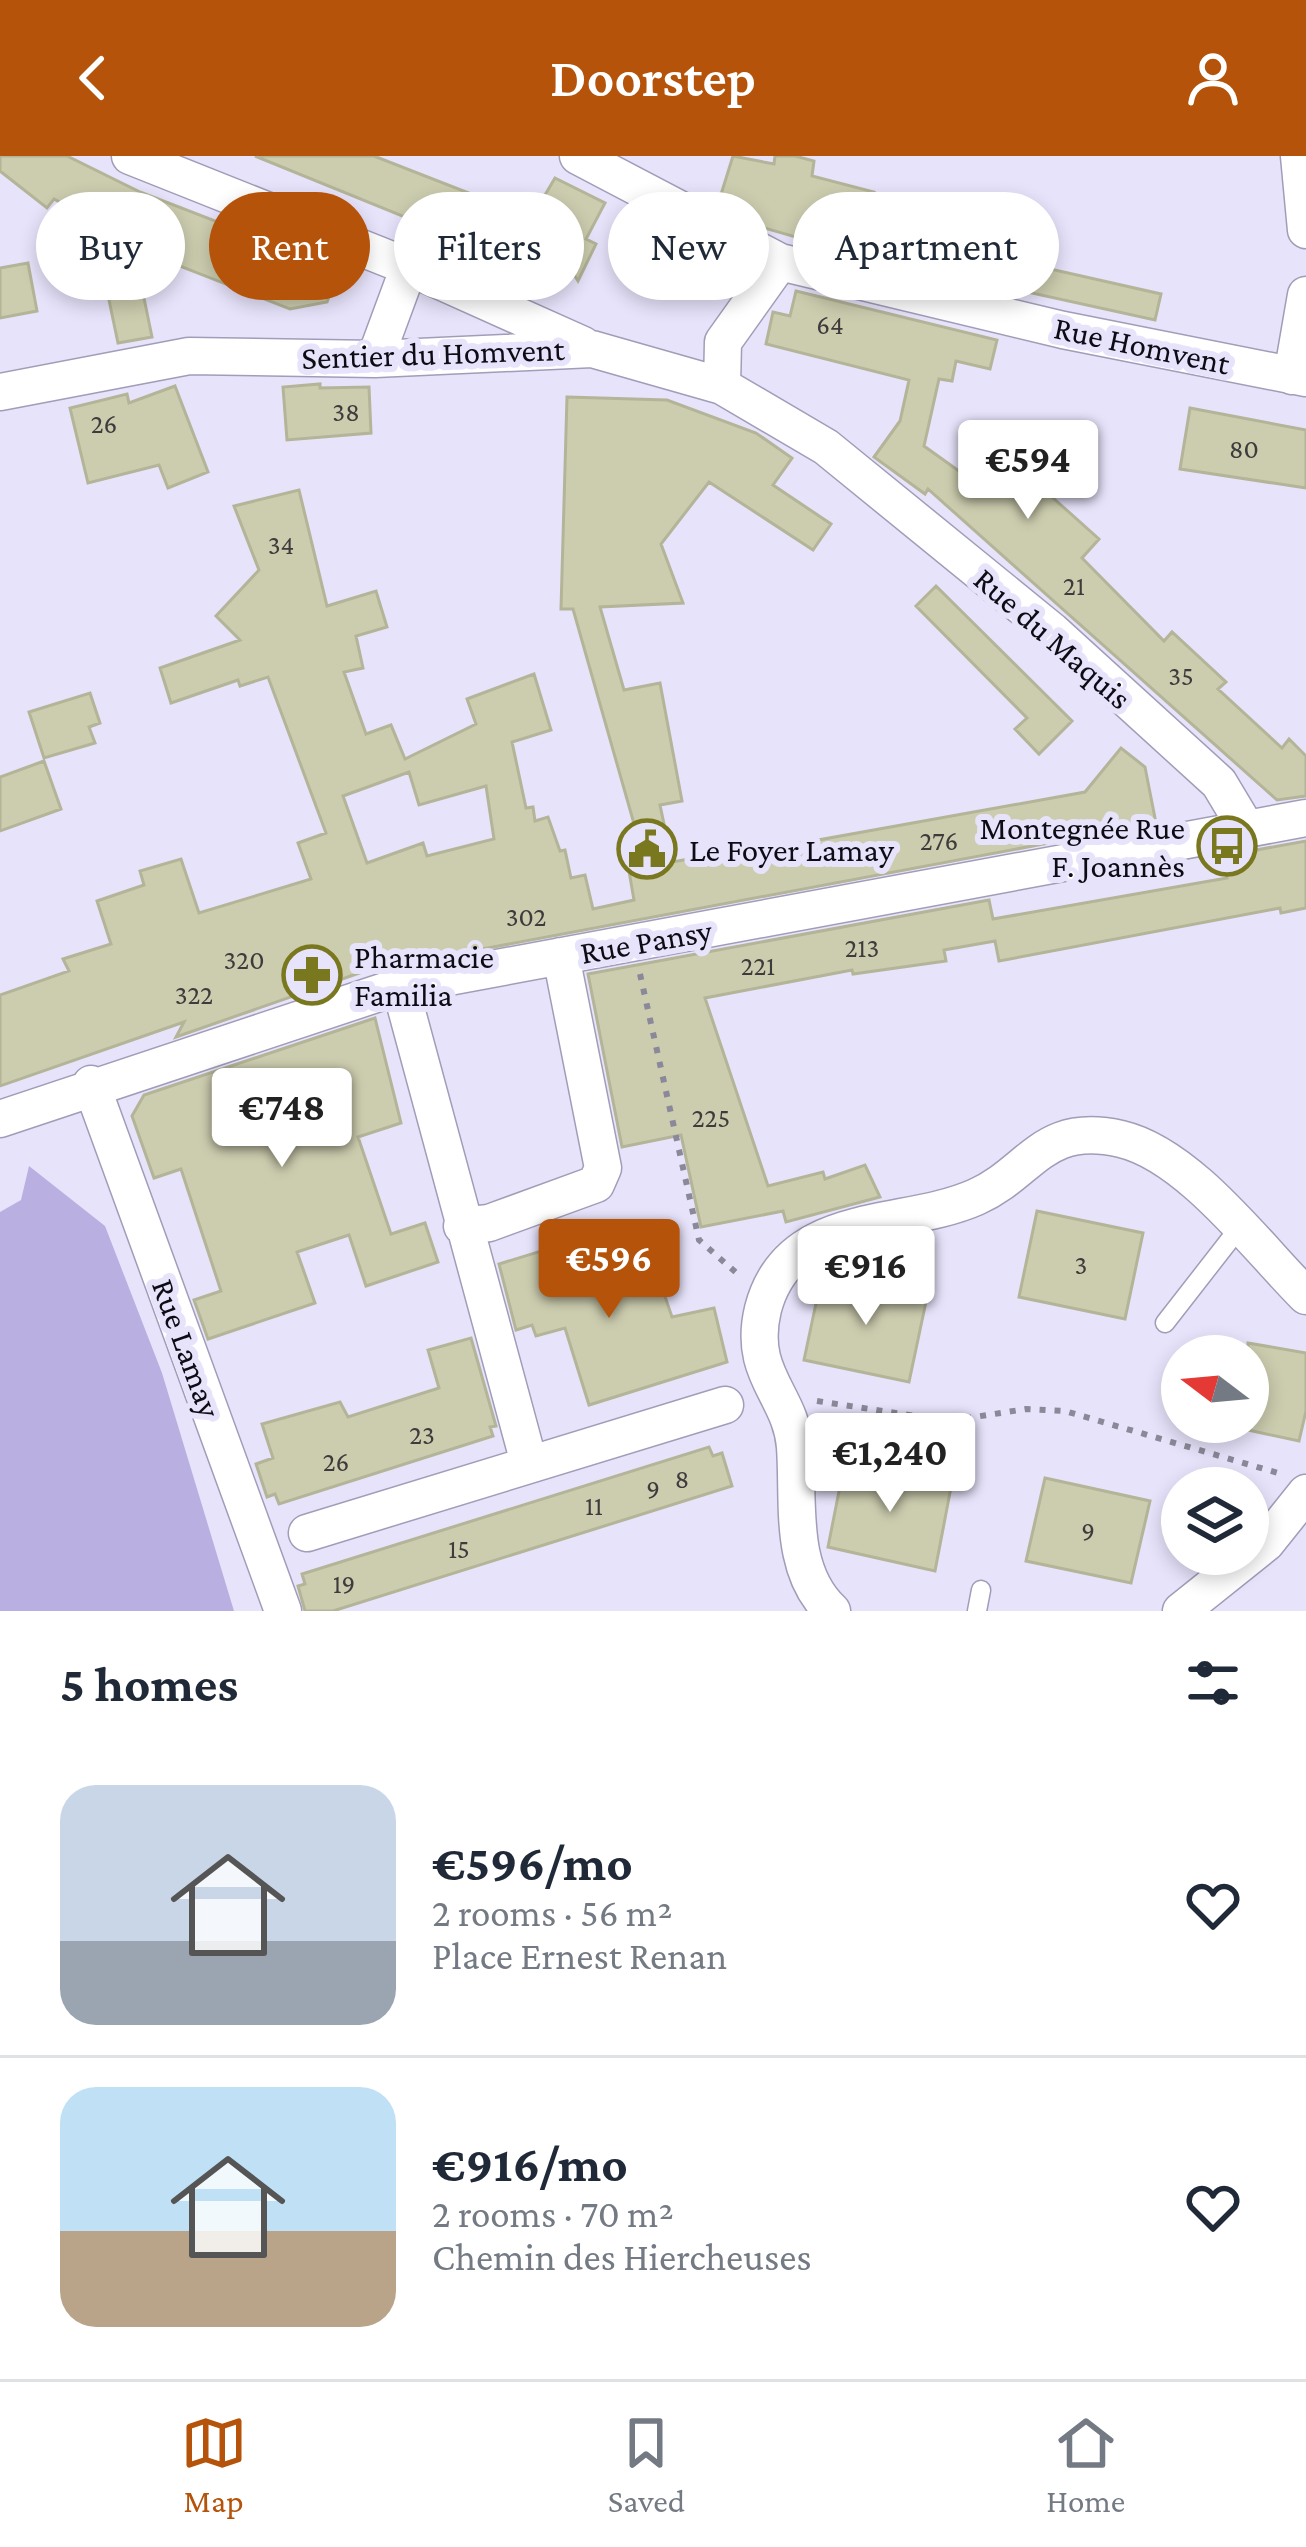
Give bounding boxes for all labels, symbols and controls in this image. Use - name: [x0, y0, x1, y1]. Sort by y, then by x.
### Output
- icon: back: [60, 45, 126, 111]
- icon: person: [1180, 45, 1246, 111]
- text: Doorstep: [550, 48, 756, 108]
- chip: Buy: [36, 192, 185, 300]
- chip: Rent: [209, 192, 370, 300]
- chip: Filters: [394, 192, 584, 300]
- chip: New: [608, 192, 769, 300]
- chip: Apartment: [793, 192, 1059, 300]
- street label: Rue Homvent: [1051, 308, 1234, 382]
- house number: 64: [816, 310, 844, 340]
- street label: Sentier du Homvent: [301, 330, 566, 376]
- house number: 38: [332, 397, 360, 427]
- house number: 26: [91, 409, 117, 439]
- pin: €594: [957, 420, 1099, 522]
- house number: 80: [1229, 434, 1259, 464]
- text: €594: [985, 437, 1071, 480]
- house number: 34: [268, 530, 294, 560]
- street label: Rue du Maquis: [967, 560, 1139, 716]
- house number: 21: [1063, 571, 1085, 601]
- house number: 35: [1168, 661, 1194, 691]
- place label: Montegnée Rue F. Joannès: [980, 809, 1185, 884]
- bus stop icon: Montegnée Rue F. Joannès: [1196, 815, 1258, 877]
- public building icon: Le Foyer Lamay: [616, 818, 678, 880]
- house number: 276: [920, 826, 958, 856]
- place label: Le Foyer Lamay: [689, 831, 895, 868]
- house number: 302: [506, 902, 546, 932]
- street label: Rue Pansy: [577, 911, 716, 971]
- house number: 213: [845, 933, 879, 963]
- place label: Pharmacie Familia: [354, 938, 494, 1013]
- pharmacy icon: Pharmacie Familia: [281, 944, 343, 1006]
- house number: 320: [224, 945, 264, 975]
- house number: 221: [741, 951, 775, 981]
- house number: 322: [175, 980, 213, 1010]
- pin: €748: [211, 1068, 353, 1170]
- text: €748: [239, 1085, 325, 1128]
- house number: 225: [692, 1103, 730, 1133]
- pin: €596: [538, 1219, 680, 1321]
- pin: €916: [795, 1226, 937, 1328]
- text: €596: [566, 1236, 652, 1279]
- text: €916: [825, 1243, 907, 1286]
- house number: 3: [1075, 1250, 1087, 1280]
- street label: Rue Lamay: [145, 1274, 229, 1423]
- north arrow: [1161, 1335, 1269, 1443]
- map controls: [1161, 1335, 1269, 1575]
- pin: €1,240: [792, 1413, 988, 1515]
- house number: 23: [409, 1420, 435, 1450]
- text: €1,240: [832, 1430, 948, 1473]
- house number: 26: [323, 1447, 349, 1477]
- house number: 8: [675, 1464, 689, 1494]
- button: layers: [1161, 1467, 1269, 1575]
- house number: 9: [646, 1474, 660, 1504]
- house number: 11: [585, 1491, 603, 1521]
- house number: 9: [1081, 1516, 1095, 1546]
- house number: 15: [448, 1534, 470, 1564]
- house number: 19: [333, 1569, 355, 1599]
- icon: filters: [1180, 1650, 1246, 1716]
- text: 5 homes: [60, 1655, 238, 1712]
- icon: home: [156, 1833, 300, 1977]
- text: €596/mo: [432, 1834, 633, 1891]
- icon: heart: [1180, 1872, 1246, 1938]
- text: 2 rooms · 56 m²: [432, 1891, 672, 1934]
- text: Place Ernest Renan: [432, 1934, 727, 1977]
- icon: home: [156, 2135, 300, 2279]
- text: €916/mo: [432, 2135, 628, 2192]
- icon: heart: [1180, 2174, 1246, 2240]
- text: 2 rooms · 70 m²: [432, 2192, 674, 2235]
- text: Chemin des Hiercheuses: [432, 2235, 812, 2278]
- tab: Map: [181, 2410, 247, 2519]
- tab: Saved: [608, 2410, 685, 2519]
- tab: Home: [1046, 2410, 1125, 2519]

